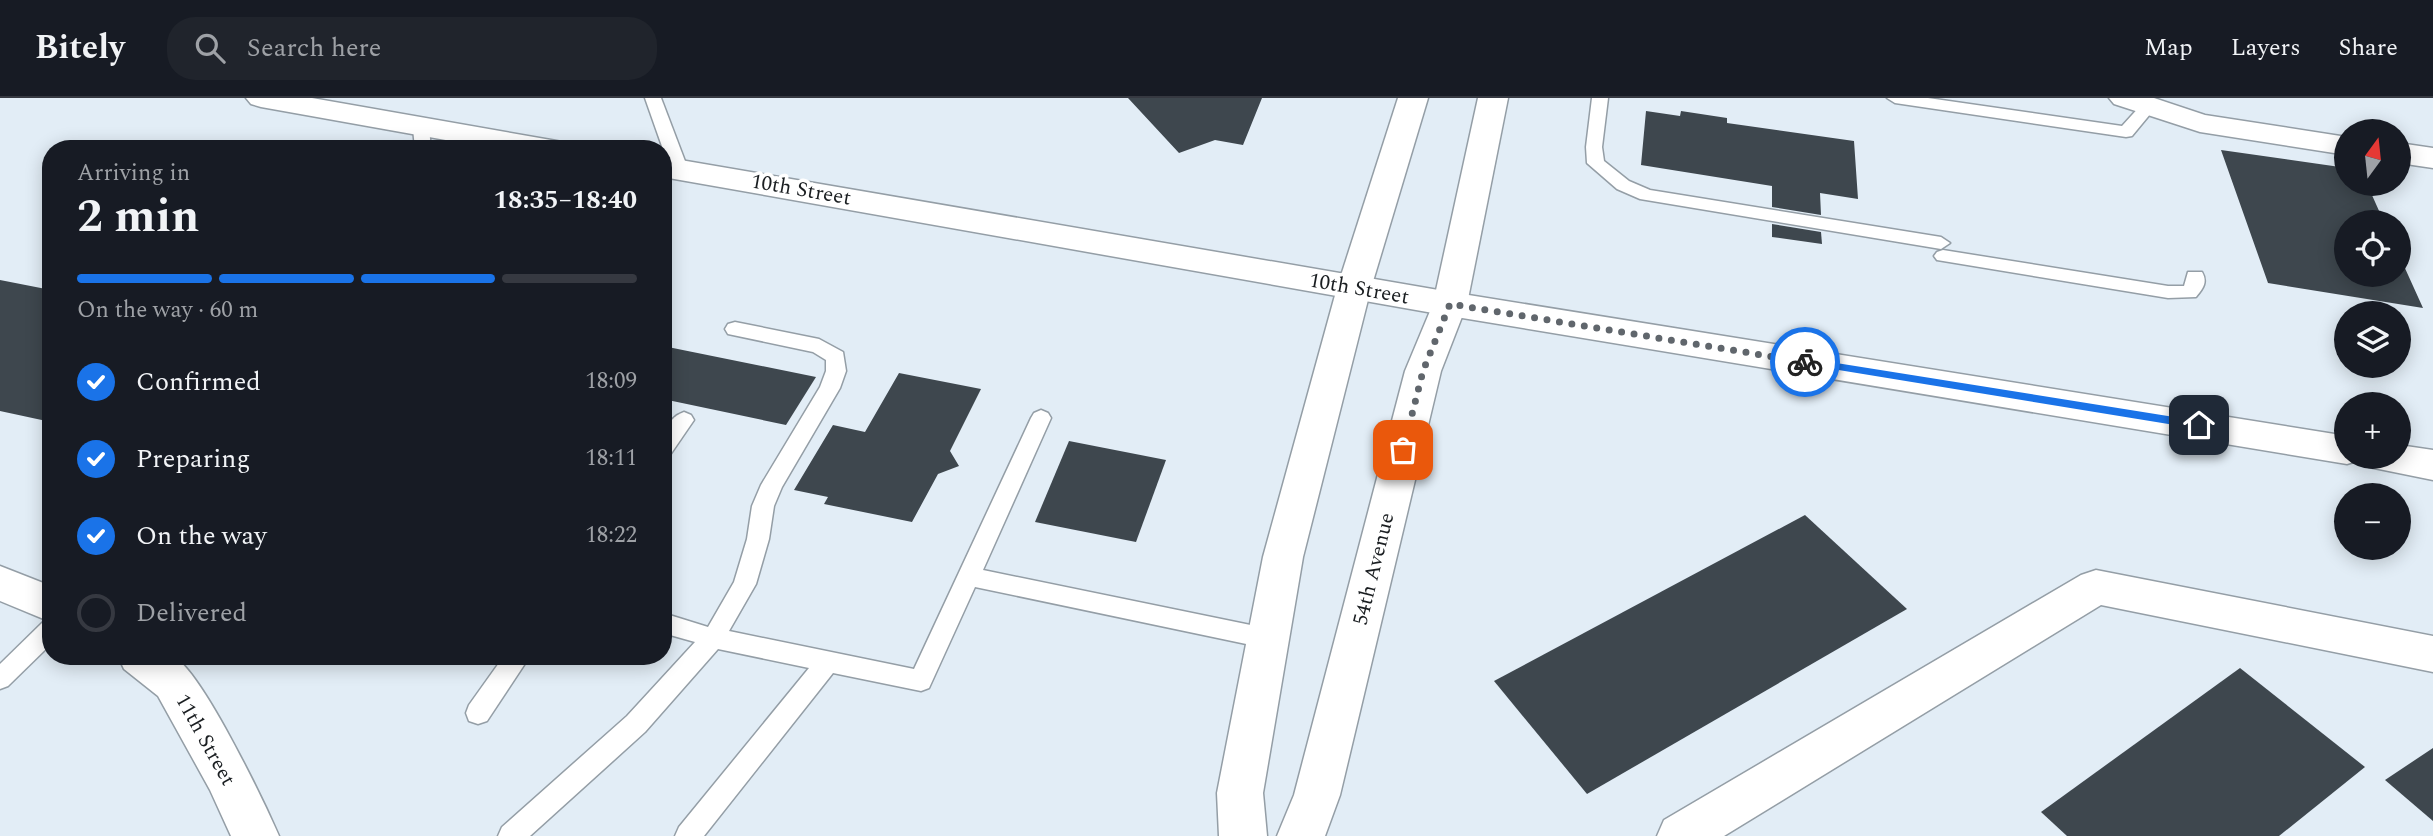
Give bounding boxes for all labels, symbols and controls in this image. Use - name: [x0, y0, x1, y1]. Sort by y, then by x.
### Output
- search box: [167, 17, 657, 80]
- text: Bitely: [35, 23, 125, 73]
- text: Search here: [247, 28, 381, 68]
- icon: search: [191, 29, 229, 67]
- text: Map: [2144, 30, 2193, 66]
- text: Layers: [2231, 30, 2301, 66]
- text: Share: [2339, 30, 2398, 66]
- north arrow: [2334, 119, 2412, 196]
- map controls: [2334, 119, 2411, 560]
- text: Arriving in: [77, 156, 190, 191]
- street label: 10th Street: [748, 165, 854, 215]
- text: 18:35–18:40: [493, 180, 637, 220]
- text: 2 min: [77, 182, 199, 252]
- button: locate: [2334, 210, 2411, 287]
- street label: 10th Street: [1306, 264, 1412, 314]
- text: On the way · 60 m: [77, 293, 258, 328]
- button: layers: [2334, 301, 2411, 378]
- courier: [1770, 327, 1840, 397]
- icon: bike: [1786, 343, 1824, 381]
- text: Confirmed: [136, 362, 261, 402]
- icon: check: [77, 363, 115, 401]
- text: 18:09: [585, 364, 637, 399]
- button: +: [2334, 392, 2411, 469]
- pin: [2169, 395, 2229, 455]
- icon: home: [2180, 406, 2218, 444]
- pin: [1373, 420, 1433, 480]
- icon: bag: [1384, 431, 1422, 469]
- text: Preparing: [136, 439, 250, 479]
- icon: check: [77, 440, 115, 478]
- text: 18:11: [585, 441, 637, 476]
- button: −: [2334, 483, 2411, 560]
- street label: 54th Avenue: [1345, 509, 1403, 629]
- text: On the way: [136, 516, 267, 556]
- icon: check: [77, 517, 115, 555]
- text: 18:22: [585, 518, 637, 553]
- text: Delivered: [136, 593, 247, 633]
- street label: 11th Street: [167, 688, 243, 792]

